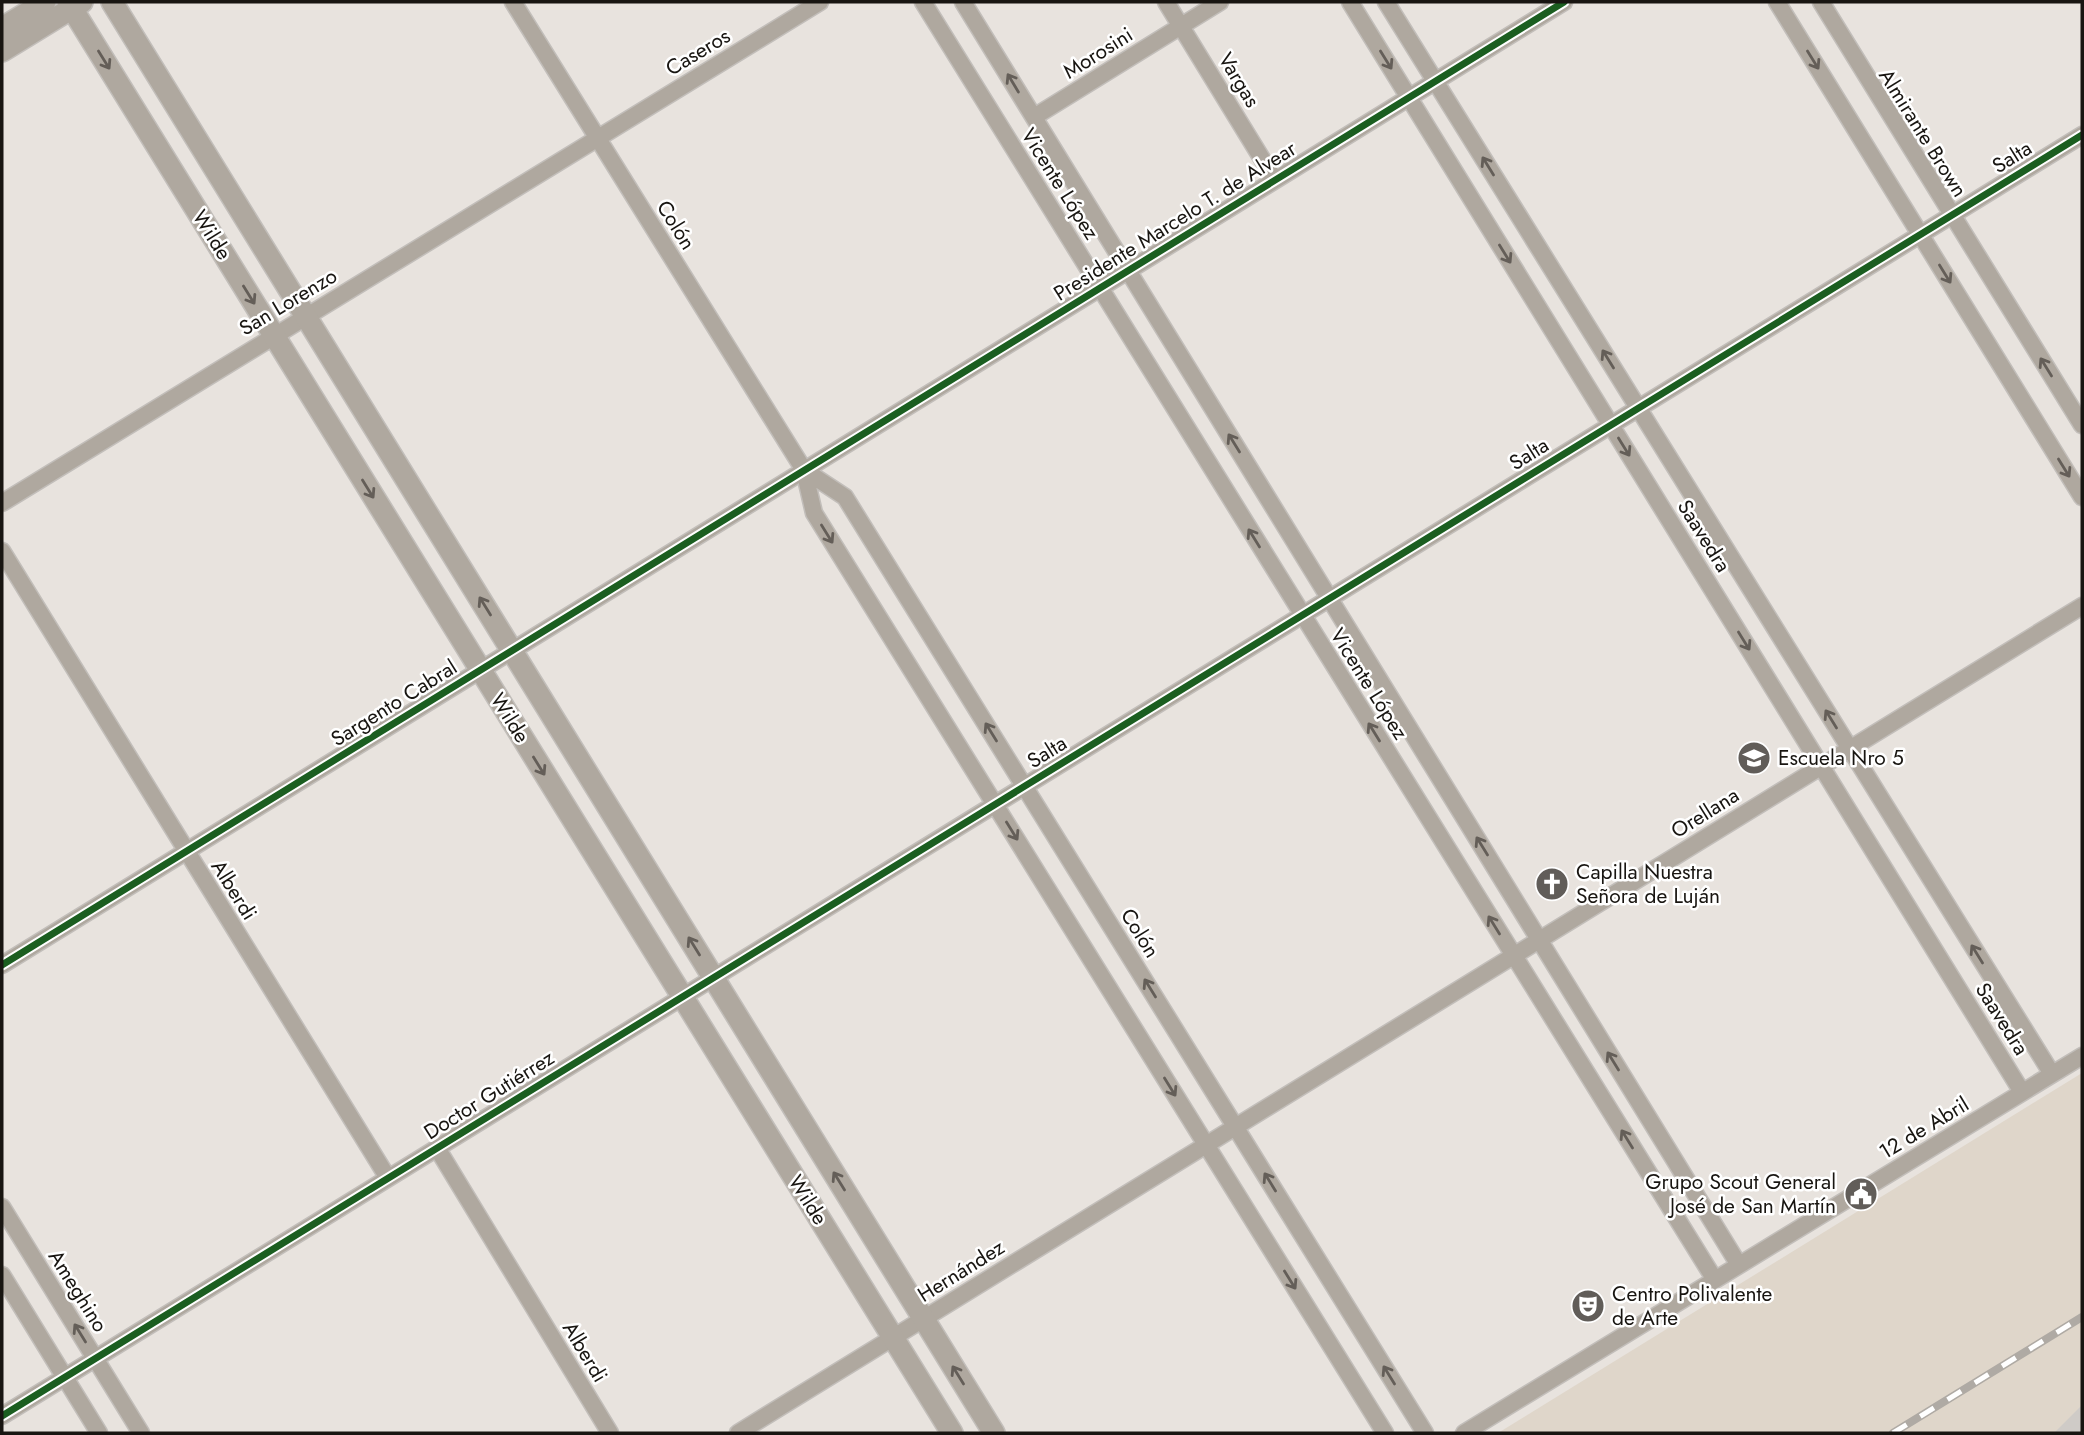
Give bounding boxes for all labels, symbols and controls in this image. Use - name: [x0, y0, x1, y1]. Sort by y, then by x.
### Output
- street label: Morosini: [1057, 20, 1139, 86]
- street label: Caseros: [660, 21, 736, 83]
- street label: Vargas: [1211, 47, 1267, 113]
- one-way arrow: [97, 49, 111, 69]
- one-way arrow: [1379, 49, 1393, 69]
- one-way arrow: [1806, 49, 1820, 69]
- street label: Almirante Brown: [1872, 63, 1974, 203]
- one-way arrow: [1005, 73, 1019, 93]
- street label: Vicente López: [1014, 122, 1106, 246]
- street label: Presidente Marcelo T. de Alvear: [1048, 133, 1303, 308]
- street label: Salta: [1986, 133, 2038, 181]
- one-way arrow: [1480, 156, 1494, 176]
- street label: Colón: [649, 195, 703, 255]
- street label: Wilde: [185, 204, 239, 266]
- one-way arrow: [1499, 243, 1513, 263]
- street label: San Lorenzo: [233, 261, 343, 343]
- one-way arrow: [1938, 264, 1952, 284]
- one-way arrow: [242, 285, 256, 305]
- one-way arrow: [1600, 350, 1614, 370]
- one-way arrow: [2039, 358, 2053, 378]
- street label: Salta: [1503, 430, 1555, 478]
- one-way arrow: [1227, 434, 1241, 454]
- one-way arrow: [1618, 437, 1632, 457]
- one-way arrow: [2057, 458, 2072, 477]
- one-way arrow: [362, 478, 376, 498]
- street label: Saavedra: [1670, 494, 1738, 578]
- one-way arrow: [821, 523, 835, 543]
- one-way arrow: [1247, 529, 1261, 549]
- one-way arrow: [477, 597, 491, 617]
- street label: Vicente López: [1323, 622, 1415, 746]
- one-way arrow: [1737, 630, 1751, 650]
- street label: Sargento Cabral: [325, 652, 463, 754]
- street label: Wilde: [483, 687, 537, 749]
- one-way arrow: [1824, 710, 1839, 729]
- one-way arrow: [1367, 722, 1381, 742]
- one-way arrow: [984, 723, 998, 743]
- street label: Salta: [1021, 728, 1073, 776]
- school or university icon: Escuela Nro 5: [1735, 739, 1773, 777]
- place label: Escuela Nro 5: [1778, 743, 1904, 773]
- one-way arrow: [533, 755, 547, 775]
- street label: Orellana: [1665, 780, 1745, 846]
- one-way arrow: [1004, 821, 1019, 840]
- one-way arrow: [1474, 837, 1488, 857]
- street label: Alberdi: [204, 854, 264, 926]
- place label: Capilla Nuestra Señora de Luján: [1576, 857, 1720, 911]
- church icon: Capilla Nuestra Señora de Luján: [1533, 865, 1571, 903]
- street label: Colón: [1113, 903, 1167, 963]
- one-way arrow: [1486, 916, 1501, 935]
- one-way arrow: [687, 937, 702, 956]
- one-way arrow: [1969, 944, 1983, 964]
- street label: Saavedra: [1968, 977, 2036, 1061]
- one-way arrow: [1142, 979, 1156, 999]
- street label: Doctor Gutiérrez: [418, 1043, 560, 1147]
- one-way arrow: [1606, 1052, 1621, 1071]
- one-way arrow: [1164, 1076, 1178, 1096]
- street label: 12 de Abril: [1873, 1089, 1975, 1167]
- one-way arrow: [1620, 1129, 1634, 1149]
- place label: Grupo Scout General José de San Martín: [1645, 1167, 1836, 1221]
- street label: Wilde: [781, 1169, 835, 1231]
- one-way arrow: [832, 1172, 846, 1192]
- one-way arrow: [1262, 1172, 1276, 1192]
- public building icon: Grupo Scout General José de San Martín: [1842, 1175, 1880, 1213]
- street label: Hernández: [912, 1232, 1011, 1310]
- street label: Ameghino: [41, 1244, 115, 1338]
- one-way arrow: [1283, 1270, 1297, 1290]
- place label: Centro Polivalente de Arte: [1612, 1279, 1773, 1333]
- theatre icon: Centro Polivalente de Arte: [1569, 1287, 1607, 1325]
- street label: Alberdi: [555, 1316, 615, 1388]
- one-way arrow: [72, 1324, 86, 1344]
- one-way arrow: [951, 1366, 965, 1386]
- one-way arrow: [1382, 1366, 1396, 1386]

